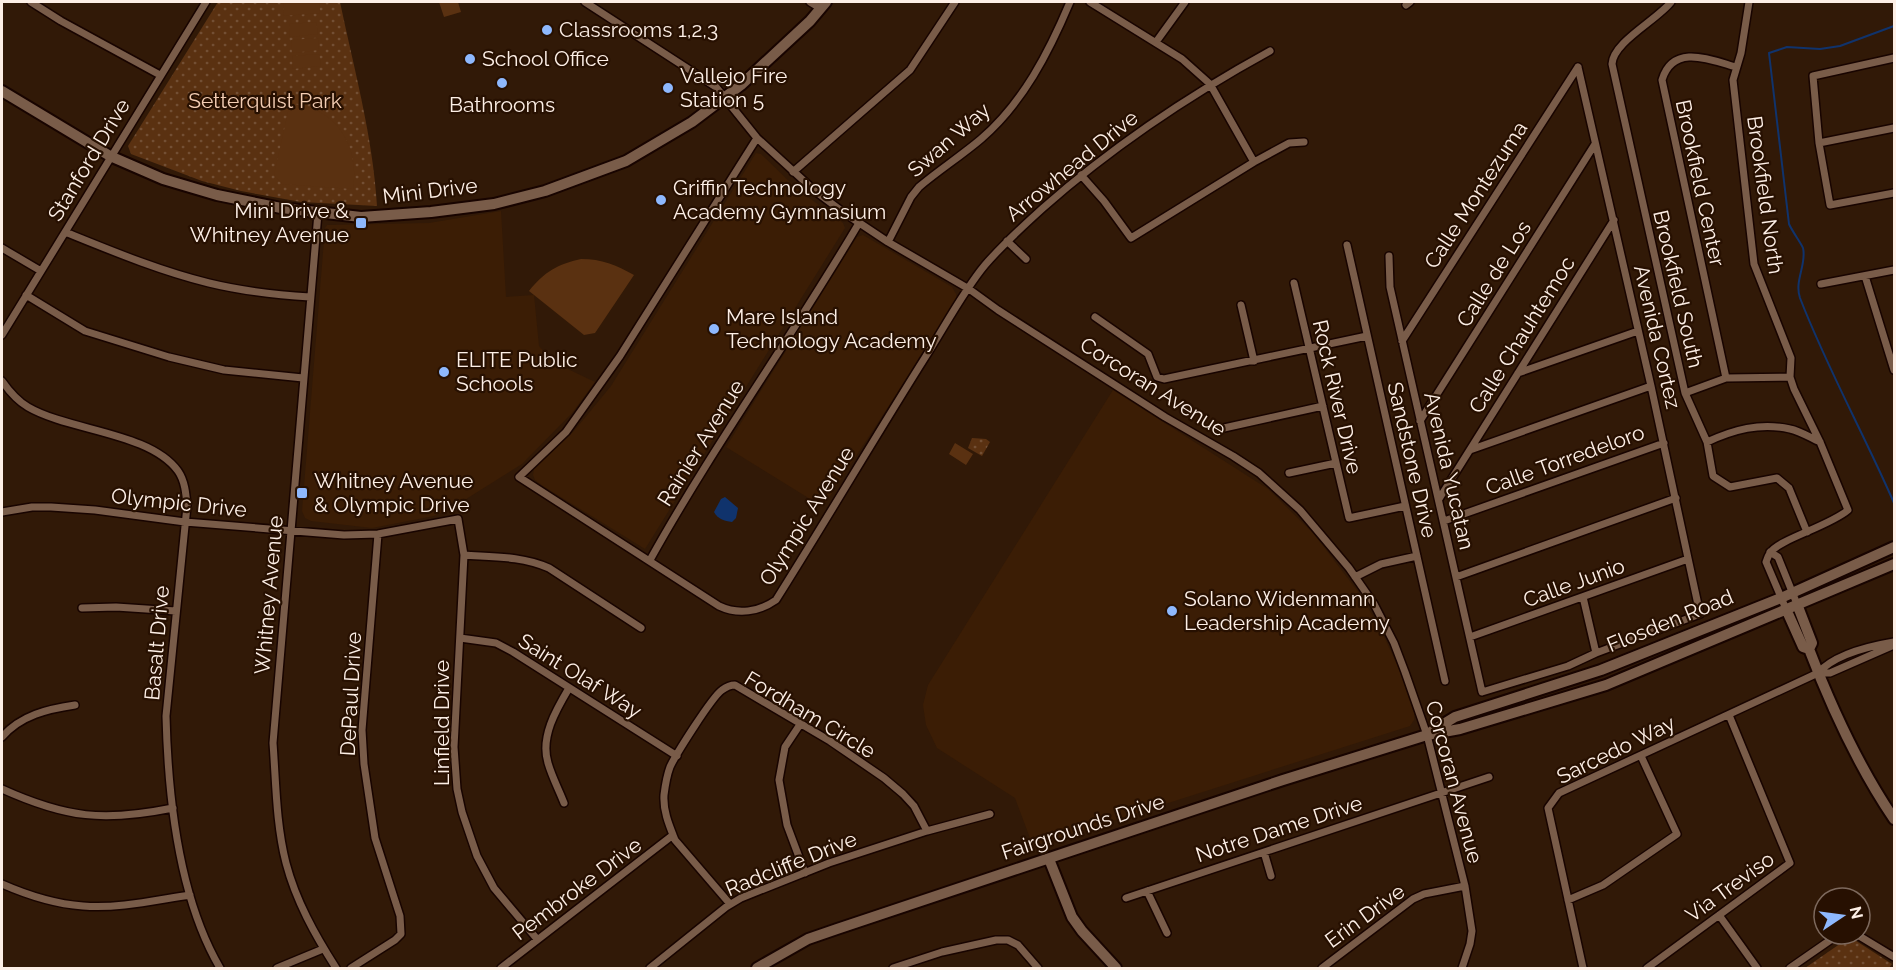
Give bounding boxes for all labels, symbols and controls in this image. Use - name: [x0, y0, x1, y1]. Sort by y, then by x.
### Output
- place label: Classrooms 1,2,3: [559, 17, 718, 42]
- marker: Classrooms 1,2,3: [540, 23, 554, 37]
- place label: School Office: [482, 46, 609, 71]
- marker: School Office: [463, 52, 477, 66]
- place label: Vallejo Fire Station 5: [680, 63, 787, 112]
- marker: Bathrooms: [495, 76, 509, 90]
- marker: Vallejo Fire Station 5: [661, 81, 675, 95]
- park label: Setterquist Park: [188, 88, 342, 113]
- place label: Bathrooms: [449, 92, 555, 117]
- street label: Stanford Drive: [42, 94, 135, 225]
- street label: Swan Way: [902, 97, 995, 182]
- street label: Brookfield Center: [1671, 97, 1730, 269]
- street label: Arrowhead Drive: [1001, 105, 1143, 226]
- street label: Brookfield North: [1742, 114, 1789, 276]
- street label: Calle Montezuma: [1419, 116, 1532, 273]
- street label: Mini Drive: [381, 172, 479, 209]
- place label: Griffin Technology Academy Gymnasium: [673, 175, 886, 224]
- marker: Griffin Technology Academy Gymnasium: [654, 193, 668, 207]
- place label: Mini Drive & Whitney Avenue: [190, 198, 349, 247]
- street label: Brookfield South: [1648, 208, 1709, 370]
- marker: Mini Drive & Whitney Avenue: [354, 216, 368, 230]
- street label: Calle de Los: [1451, 216, 1536, 331]
- street label: Calle Chauhtemoc: [1463, 252, 1580, 418]
- street label: Avenida Cortez: [1629, 262, 1686, 411]
- place label: Mare Island Technology Academy: [726, 304, 937, 353]
- street label: Rock River Drive: [1308, 317, 1367, 476]
- marker: Mare Island Technology Academy: [707, 322, 721, 336]
- street label: Corcoran Avenue: [1076, 332, 1231, 441]
- place label: ELITE Public Schools: [456, 347, 578, 396]
- marker: ELITE Public Schools: [437, 365, 451, 379]
- street label: Rainier Avenue: [652, 375, 749, 510]
- street label: Sandstone Drive: [1382, 380, 1443, 540]
- street label: Avenida Yucatan: [1419, 390, 1480, 552]
- street label: Calle Torredeloro: [1482, 419, 1648, 500]
- street label: Olympic Avenue: [754, 442, 859, 590]
- place label: Whitney Avenue & Olympic Drive: [314, 468, 473, 517]
- street label: Olympic Drive: [110, 483, 248, 522]
- marker: Whitney Avenue & Olympic Drive: [295, 486, 309, 500]
- street label: Whitney Avenue: [249, 515, 288, 675]
- street label: Calle Junio: [1520, 553, 1628, 612]
- street label: Basalt Drive: [139, 584, 174, 701]
- street label: Flosden Road: [1603, 584, 1737, 657]
- place label: Solano Widenmann Leadership Academy: [1184, 586, 1390, 635]
- marker: Solano Widenmann Leadership Academy: [1165, 604, 1179, 618]
- street label: Saint Olaf Way: [514, 628, 647, 723]
- street label: DePaul Drive: [335, 631, 366, 757]
- street label: Linfield Drive: [429, 660, 454, 786]
- street label: Fordham Circle: [740, 666, 880, 763]
- street label: Corcoran Avenue: [1421, 698, 1488, 866]
- street label: Sarcedo Way: [1553, 710, 1679, 789]
- street label: Fairgrounds Drive: [998, 788, 1168, 865]
- street label: Notre Dame Drive: [1192, 790, 1365, 867]
- street label: Radcliffe Drive: [721, 826, 860, 901]
- street label: Pembroke Drive: [507, 832, 646, 945]
- street label: Via Treviso: [1681, 846, 1779, 927]
- street label: Erin Drive: [1320, 878, 1409, 953]
- north arrow: [1812, 886, 1872, 946]
- text: N: [1845, 905, 1867, 921]

